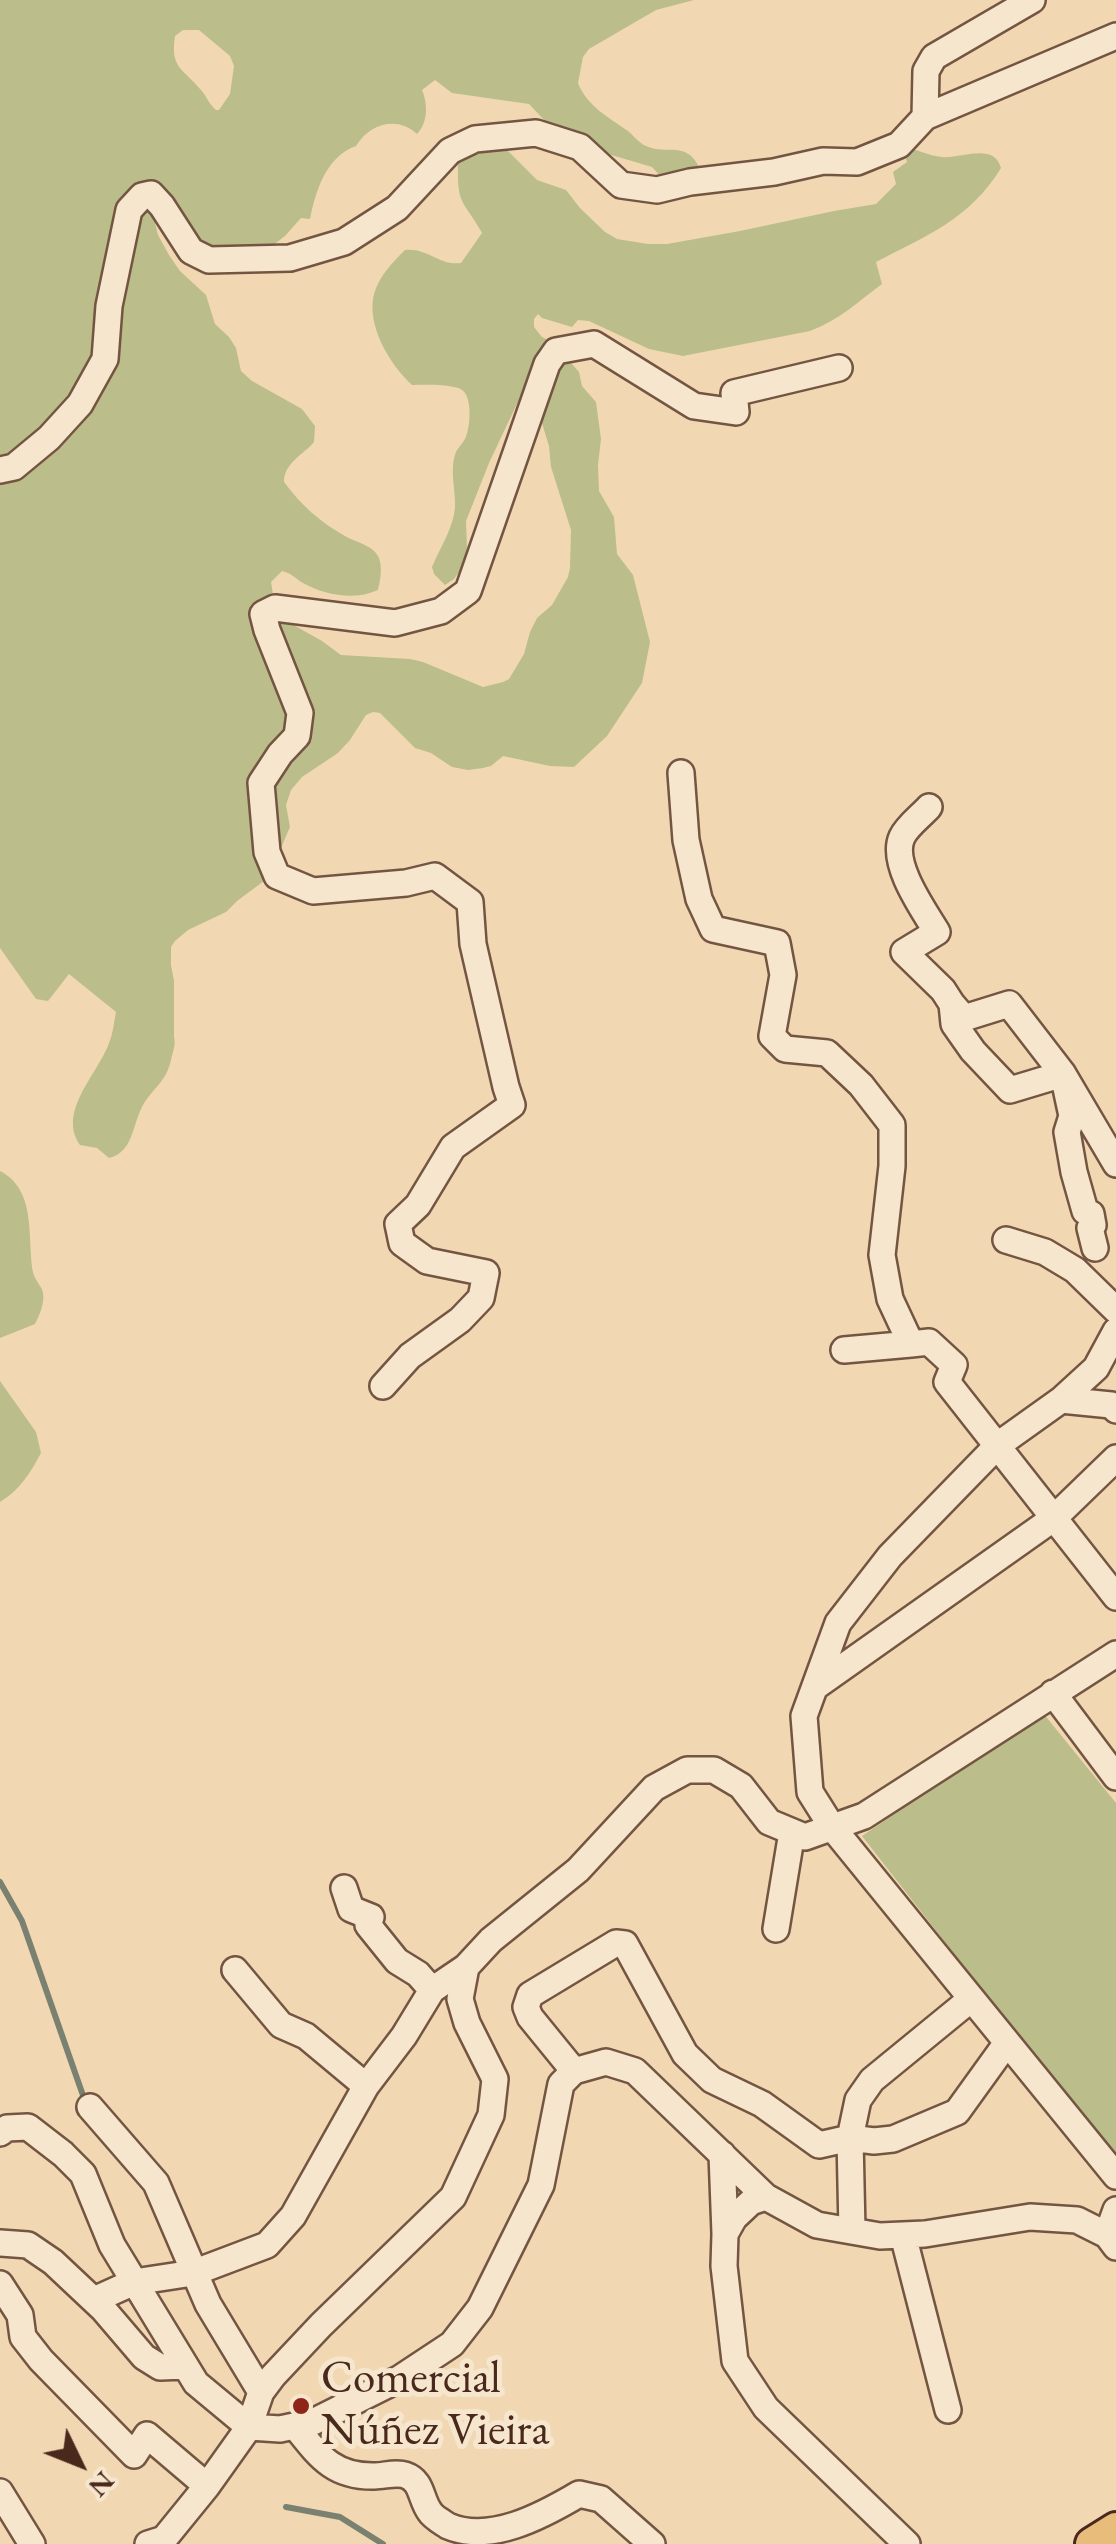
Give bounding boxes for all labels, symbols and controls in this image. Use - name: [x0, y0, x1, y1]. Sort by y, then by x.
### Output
- place label: Comercial Núñez Vieira: [321, 2353, 550, 2459]
- marker: Comercial Núñez Vieira: [290, 2395, 312, 2417]
- north arrow: [30, 2414, 130, 2514]
- text: N: [81, 2464, 123, 2505]

